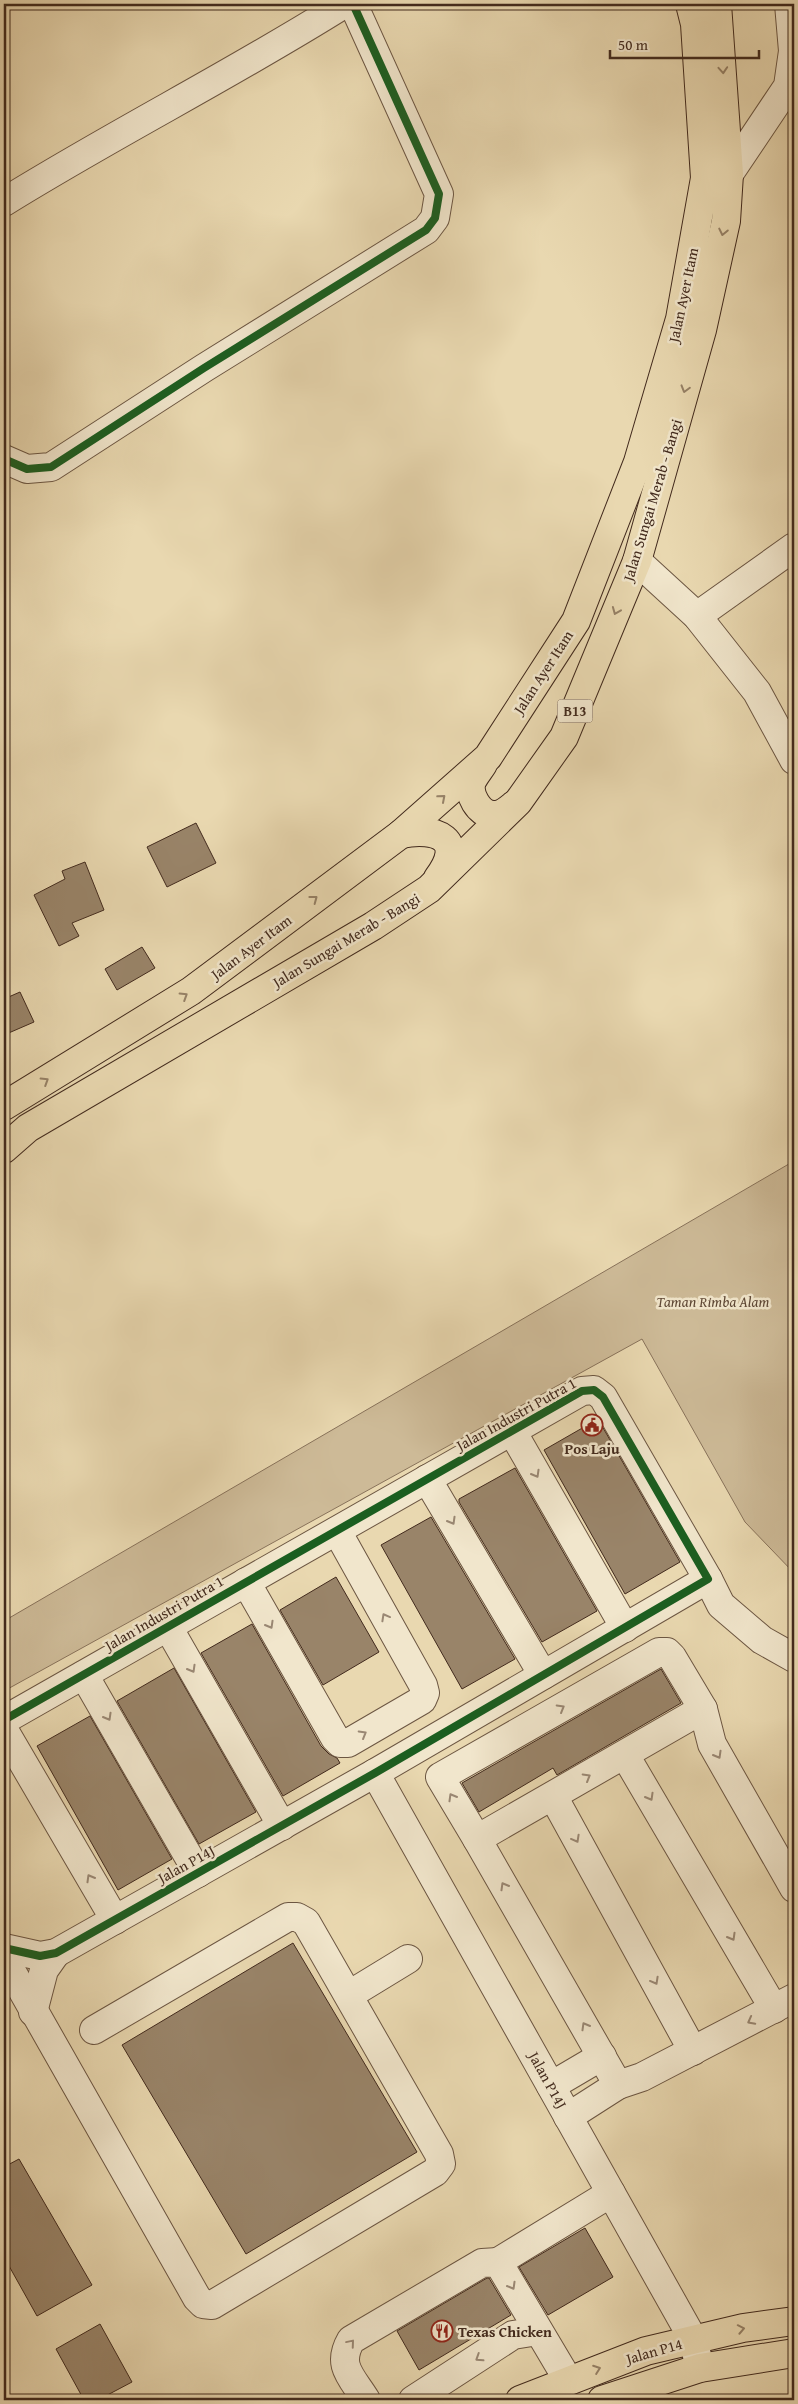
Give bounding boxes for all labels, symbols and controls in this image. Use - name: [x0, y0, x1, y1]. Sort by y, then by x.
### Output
- scale bar: [610, 28, 759, 60]
- text: 50 m: [618, 34, 649, 55]
- one-way arrow: [717, 66, 728, 74]
- one-way arrow: [719, 227, 729, 236]
- street label: Jalan Ayer Itam: [662, 245, 703, 346]
- one-way arrow: [681, 385, 691, 393]
- street label: Jalan Sungai Merab - Bangi: [617, 416, 687, 586]
- one-way arrow: [612, 606, 623, 615]
- street label: Jalan Ayer Itam: [507, 625, 578, 720]
- road number: B13: [558, 699, 592, 722]
- one-way arrow: [436, 795, 445, 804]
- street label: Jalan Sungai Merab - Bangi: [267, 888, 424, 993]
- one-way arrow: [308, 896, 318, 905]
- street label: Jalan Ayer Itam: [205, 909, 296, 986]
- one-way arrow: [178, 992, 187, 1002]
- one-way arrow: [40, 1077, 49, 1087]
- park label: Taman Rimba Alam: [657, 1291, 769, 1312]
- street label: Jalan Industri Putra 1: [451, 1372, 580, 1457]
- public building icon: Pos Laju: [580, 1413, 604, 1437]
- place label: Pos Laju: [564, 1438, 620, 1459]
- one-way arrow: [530, 1468, 540, 1477]
- one-way arrow: [445, 1516, 455, 1525]
- street label: Jalan Industri Putra 1: [99, 1570, 227, 1657]
- one-way arrow: [381, 1613, 391, 1622]
- one-way arrow: [264, 1619, 274, 1628]
- one-way arrow: [186, 1664, 196, 1673]
- one-way arrow: [555, 1704, 564, 1714]
- one-way arrow: [102, 1711, 112, 1720]
- one-way arrow: [357, 1731, 366, 1741]
- one-way arrow: [712, 1750, 722, 1759]
- one-way arrow: [581, 1773, 590, 1783]
- one-way arrow: [644, 1791, 654, 1800]
- one-way arrow: [449, 1794, 459, 1803]
- one-way arrow: [570, 1834, 580, 1843]
- street label: Jalan P14J: [152, 1840, 218, 1889]
- one-way arrow: [87, 1874, 97, 1883]
- one-way arrow: [500, 1882, 510, 1891]
- one-way arrow: [726, 1931, 736, 1940]
- one-way arrow: [648, 1976, 658, 1985]
- one-way arrow: [747, 2015, 756, 2025]
- one-way arrow: [582, 2023, 592, 2032]
- street label: Jalan P14J: [523, 2046, 572, 2112]
- one-way arrow: [505, 2280, 515, 2289]
- restaurant icon: Texas Chicken: [430, 2319, 454, 2343]
- place label: Texas Chicken: [458, 2321, 552, 2342]
- one-way arrow: [737, 2324, 746, 2335]
- street label: Jalan P14: [622, 2333, 684, 2370]
- one-way arrow: [345, 2339, 354, 2348]
- one-way arrow: [475, 2351, 484, 2361]
- one-way arrow: [593, 2365, 601, 2375]

